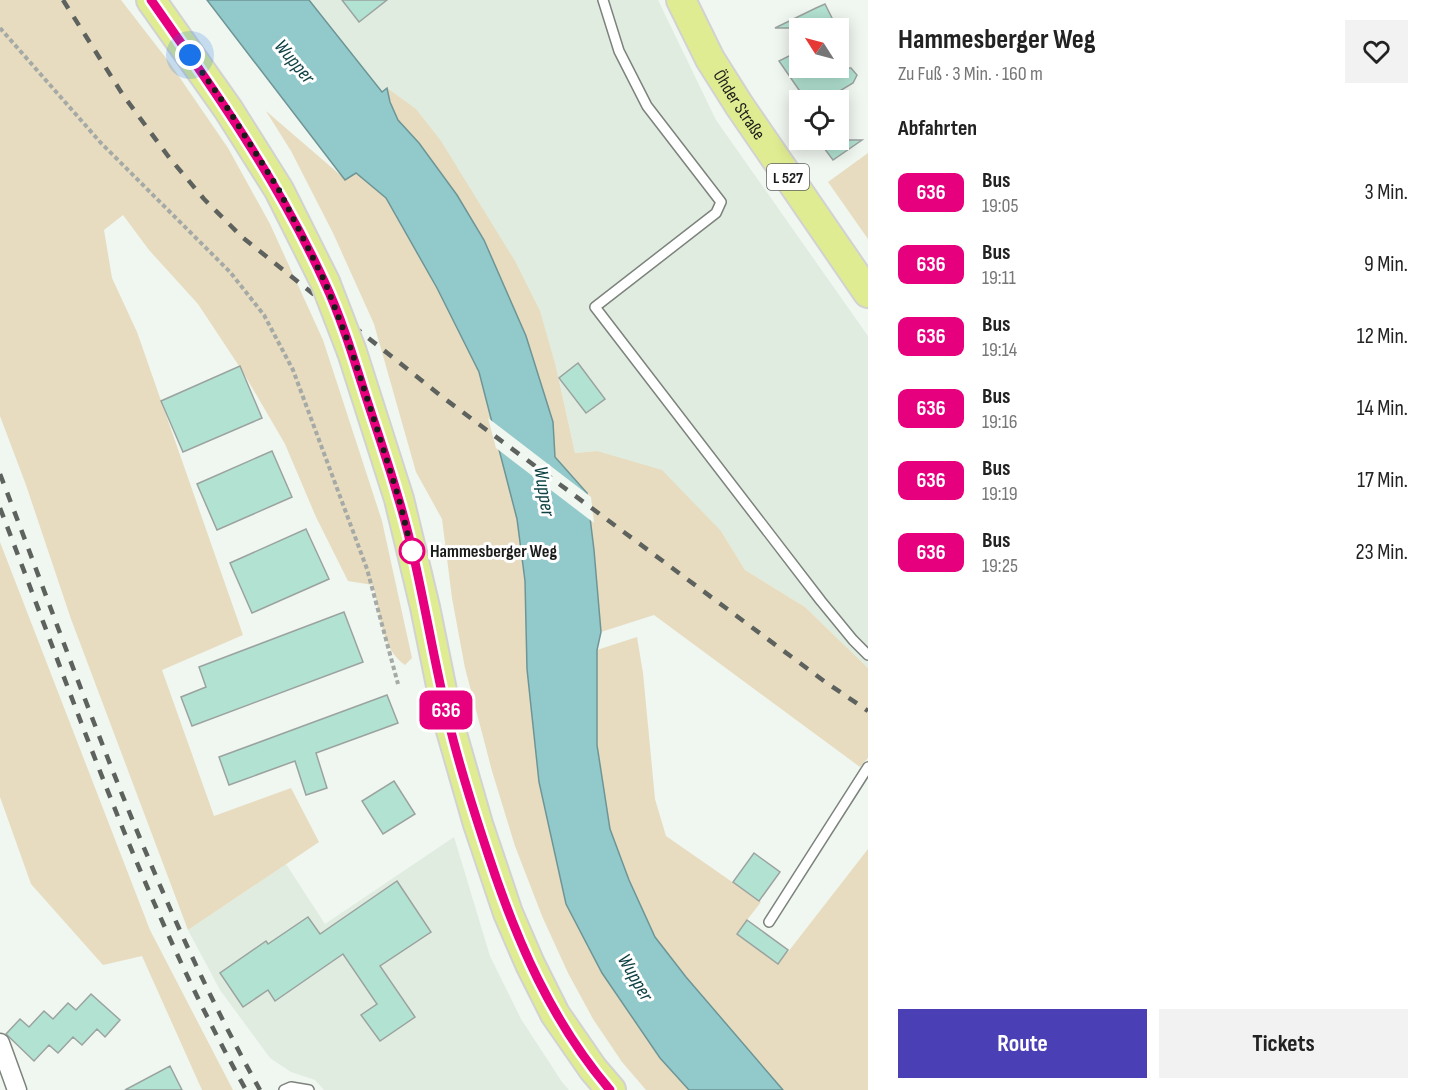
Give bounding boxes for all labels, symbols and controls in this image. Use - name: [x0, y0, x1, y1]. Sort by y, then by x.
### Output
- north arrow: [789, 18, 849, 78]
- map controls: [789, 18, 849, 150]
- button: heart: [1345, 20, 1408, 83]
- text: Hammesberger Weg: [898, 23, 1096, 56]
- water label: Wupper: [269, 35, 320, 90]
- your location: [175, 40, 205, 70]
- text: Zu Fuß · 3 Min. · 160 m: [898, 62, 1043, 86]
- street label: Öhder Straße: [708, 66, 770, 144]
- button: locate: [789, 90, 849, 150]
- text: Abfahrten: [898, 115, 977, 142]
- road number: L 527: [767, 164, 809, 190]
- text: Bus: [982, 167, 1011, 194]
- text: 3 Min.: [1365, 179, 1408, 206]
- text: 636: [916, 180, 946, 205]
- text: 19:05: [982, 194, 1019, 218]
- text: Bus: [982, 239, 1011, 266]
- text: 9 Min.: [1364, 251, 1408, 278]
- text: 636: [916, 252, 946, 277]
- text: 19:11: [982, 266, 1016, 290]
- text: Bus: [982, 311, 1011, 338]
- text: 12 Min.: [1357, 323, 1408, 350]
- text: 636: [916, 324, 946, 349]
- text: 19:14: [982, 338, 1017, 362]
- text: Bus: [982, 383, 1011, 410]
- text: 14 Min.: [1357, 395, 1408, 422]
- text: 636: [916, 396, 946, 421]
- text: 19:16: [982, 410, 1017, 434]
- text: Bus: [982, 455, 1011, 482]
- water label: Wupper: [528, 464, 560, 519]
- text: 17 Min.: [1357, 467, 1408, 494]
- text: 636: [916, 468, 946, 493]
- text: 19:19: [982, 482, 1018, 506]
- text: Bus: [982, 527, 1011, 554]
- marker: Hammesberger Weg: [399, 538, 425, 564]
- text: 23 Min.: [1355, 539, 1408, 566]
- text: 636: [916, 540, 946, 565]
- place label: Hammesberger Weg: [430, 541, 557, 562]
- text: 19:25: [982, 554, 1018, 578]
- line badge: 636: [412, 690, 480, 730]
- text: 636: [431, 698, 461, 723]
- water label: Wupper: [612, 950, 659, 1006]
- button: Route: [898, 1009, 1147, 1078]
- button: Tickets: [1159, 1009, 1408, 1078]

